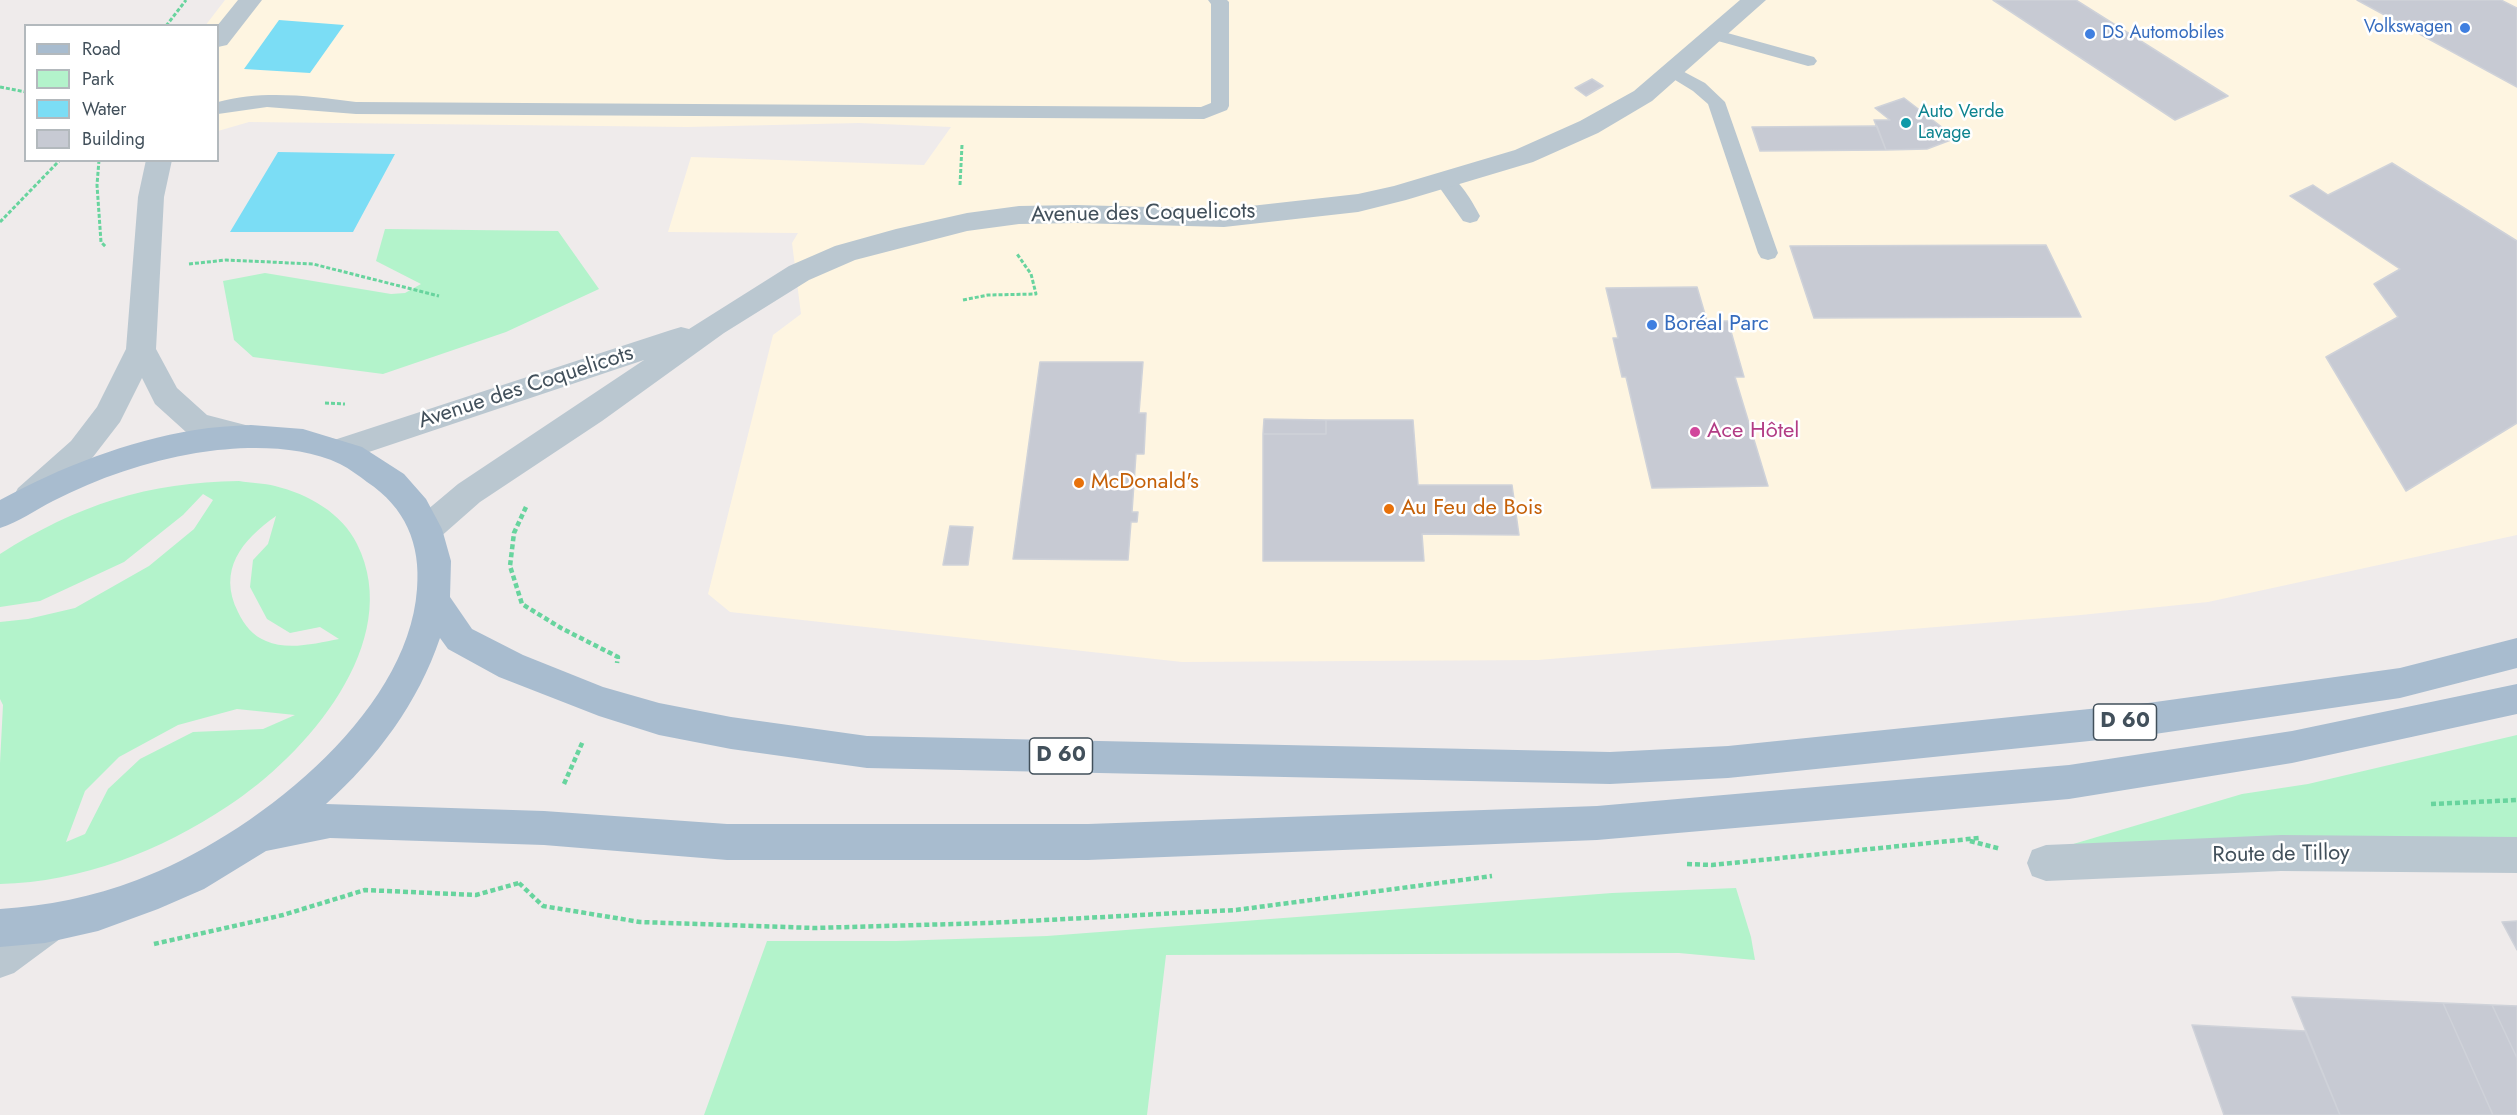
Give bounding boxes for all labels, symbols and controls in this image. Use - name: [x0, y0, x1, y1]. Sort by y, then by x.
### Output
- place label: Volkswagen: [2364, 17, 2453, 39]
- marker: Volkswagen: [2458, 21, 2472, 35]
- place label: DS Automobiles: [2102, 23, 2224, 45]
- legend: [24, 24, 219, 162]
- marker: DS Automobiles: [2083, 27, 2097, 41]
- text: Road: [82, 36, 121, 62]
- text: Park: [82, 66, 114, 92]
- text: Water: [82, 96, 126, 122]
- place label: Auto Verde Lavage: [1918, 102, 2004, 144]
- marker: Auto Verde Lavage: [1899, 116, 1913, 130]
- text: Building: [82, 126, 145, 152]
- street label: Avenue des Coquelicots: [1031, 199, 1255, 229]
- place label: Boréal Parc: [1664, 312, 1769, 338]
- marker: Boréal Parc: [1645, 318, 1659, 332]
- street label: Avenue des Coquelicots: [415, 341, 637, 435]
- place label: Ace Hôtel: [1707, 419, 1799, 445]
- marker: Ace Hôtel: [1688, 425, 1702, 439]
- place label: McDonald's: [1091, 470, 1199, 496]
- marker: McDonald's: [1072, 476, 1086, 490]
- place label: Au Feu de Bois: [1401, 496, 1542, 522]
- marker: Au Feu de Bois: [1382, 502, 1396, 516]
- road number: D 60: [2094, 704, 2156, 740]
- road number: D 60: [1030, 738, 1092, 774]
- street label: Route de Tilloy: [2212, 841, 2350, 869]

